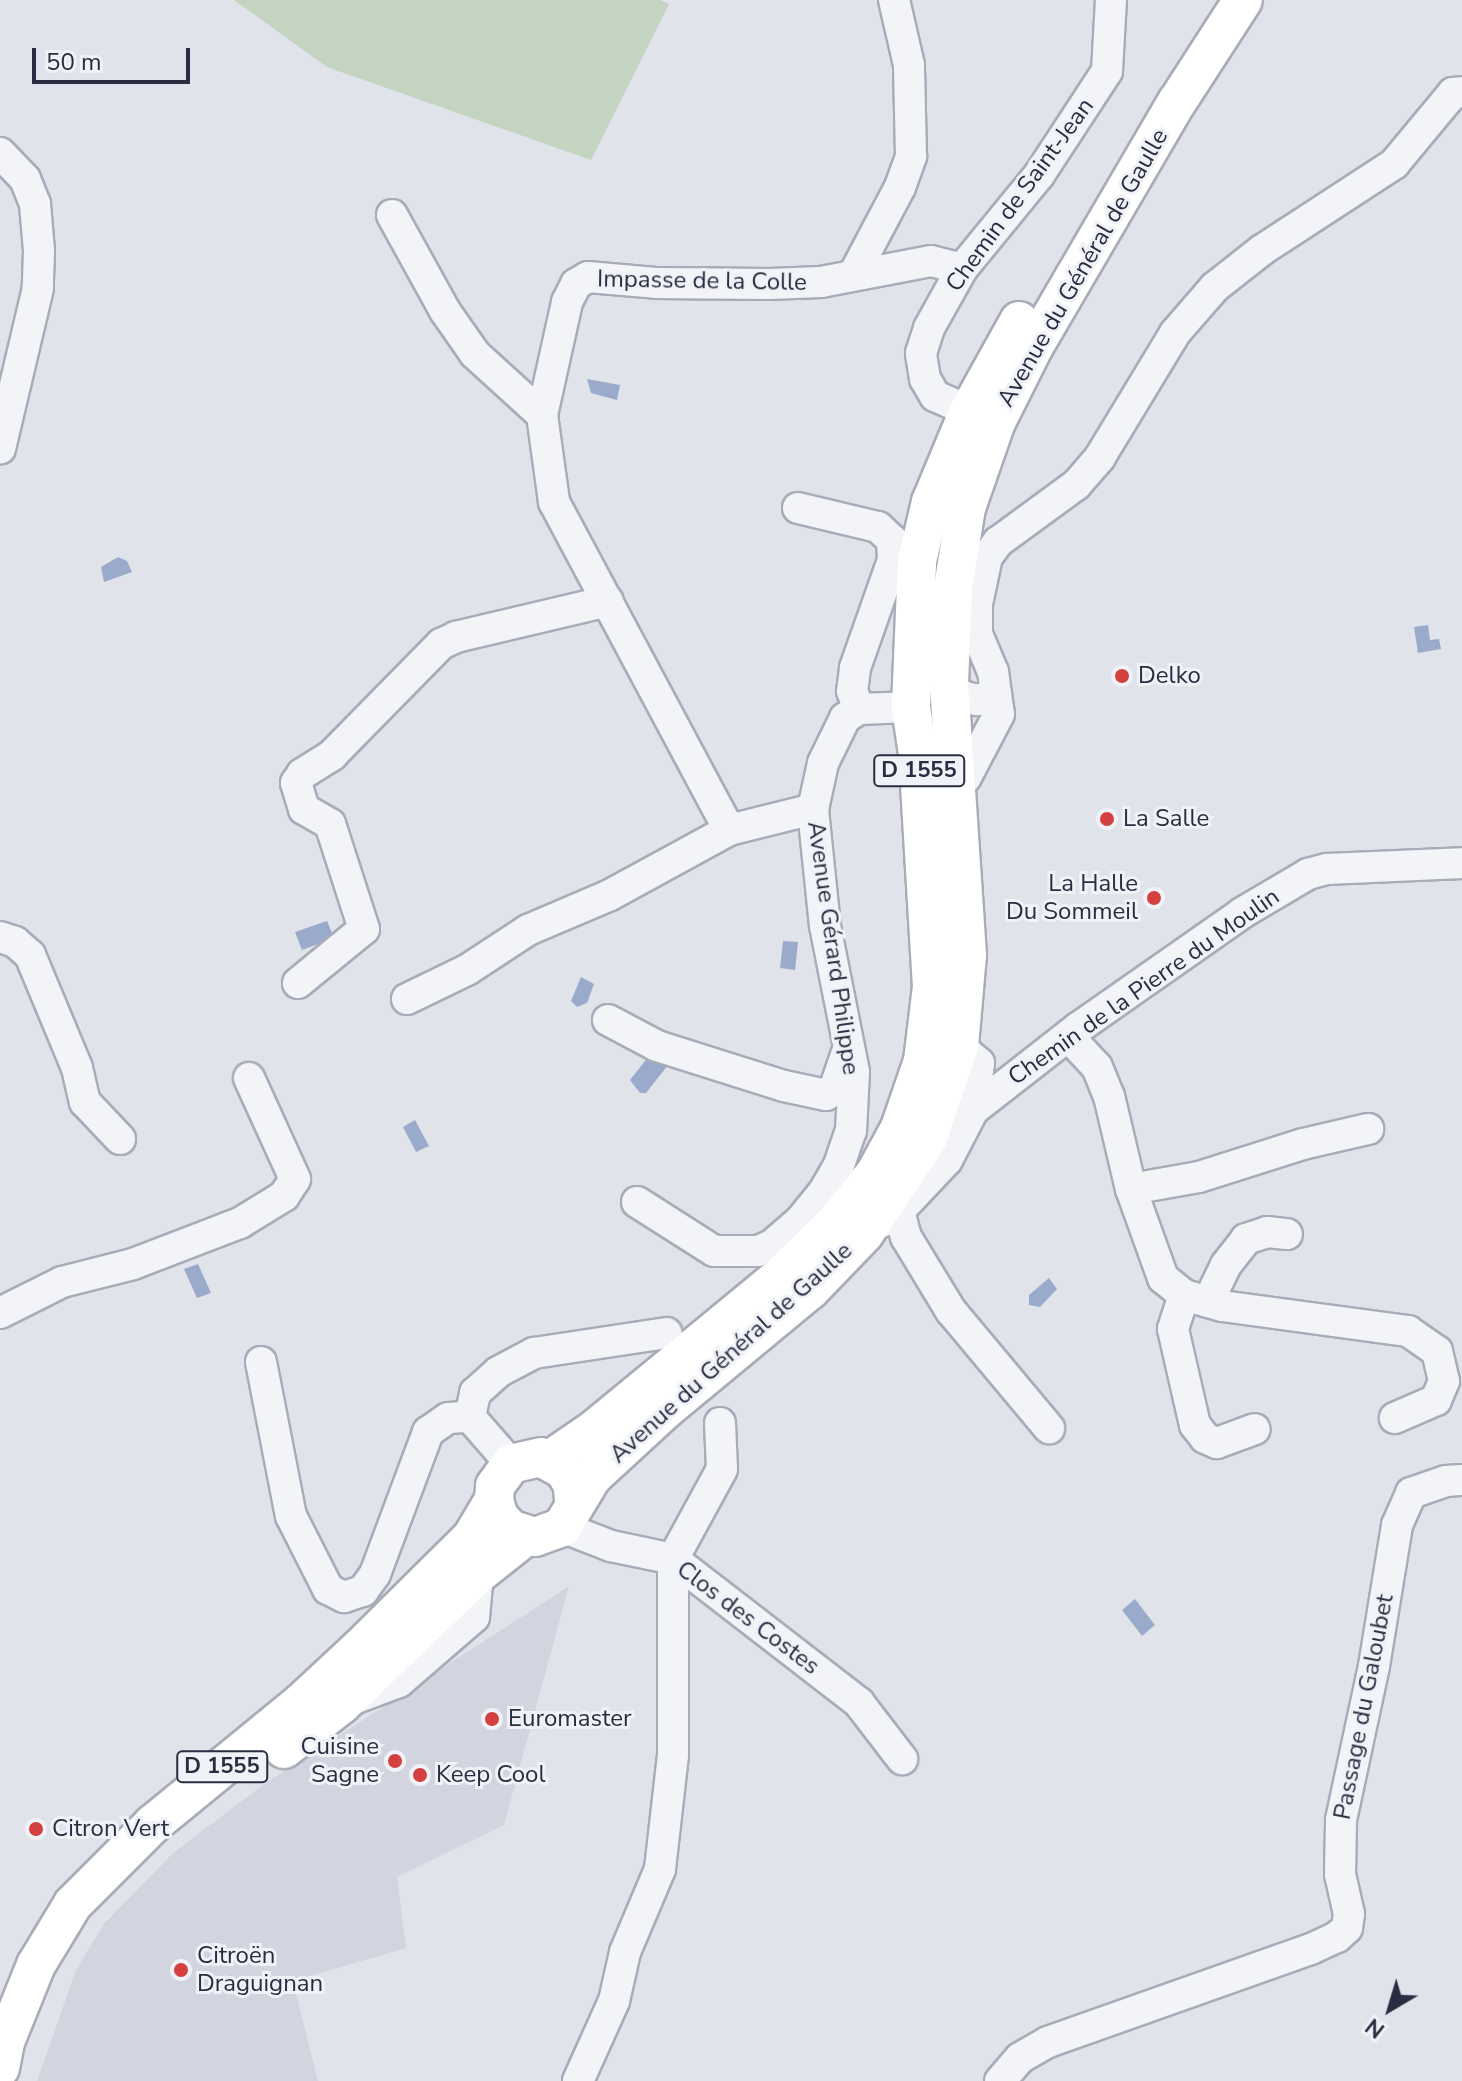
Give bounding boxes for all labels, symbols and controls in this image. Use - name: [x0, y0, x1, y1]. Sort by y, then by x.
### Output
- scale bar: [36, 32, 194, 82]
- text: 50 m: [46, 46, 102, 78]
- street label: Chemin de Saint-Jean: [940, 92, 1100, 298]
- street label: Avenue du Général de Gaulle: [992, 124, 1174, 412]
- street label: Impasse de la Colle: [597, 265, 807, 297]
- place label: Delko: [1138, 662, 1201, 690]
- marker: Delko: [1113, 667, 1131, 685]
- road number: D 1555: [873, 753, 965, 789]
- place label: La Salle: [1123, 805, 1209, 833]
- marker: La Salle: [1098, 810, 1116, 828]
- street label: Avenue Gérard Philippe: [801, 819, 865, 1077]
- place label: La Halle Du Sommeil: [1006, 870, 1138, 926]
- street label: Chemin de la Pierre du Moulin: [1003, 882, 1285, 1092]
- marker: La Halle Du Sommeil: [1145, 889, 1163, 907]
- street label: Avenue du Général de Gaulle: [604, 1237, 858, 1469]
- street label: Clos des Costes: [671, 1555, 825, 1681]
- street label: Passage du Galoubet: [1328, 1592, 1400, 1822]
- place label: Euromaster: [508, 1705, 632, 1733]
- marker: Euromaster: [483, 1710, 501, 1728]
- place label: Cuisine Sagne: [301, 1733, 379, 1789]
- road number: D 1555: [176, 1749, 268, 1785]
- marker: Cuisine Sagne: [386, 1752, 404, 1770]
- place label: Keep Cool: [436, 1761, 546, 1789]
- marker: Keep Cool: [411, 1766, 429, 1784]
- place label: Citron Vert: [52, 1815, 169, 1843]
- marker: Citron Vert: [27, 1820, 45, 1838]
- place label: Citroën Draguignan: [197, 1942, 323, 1998]
- marker: Citroën Draguignan: [172, 1961, 190, 1979]
- north arrow: [1350, 1969, 1430, 2049]
- text: N: [1360, 2011, 1391, 2045]

